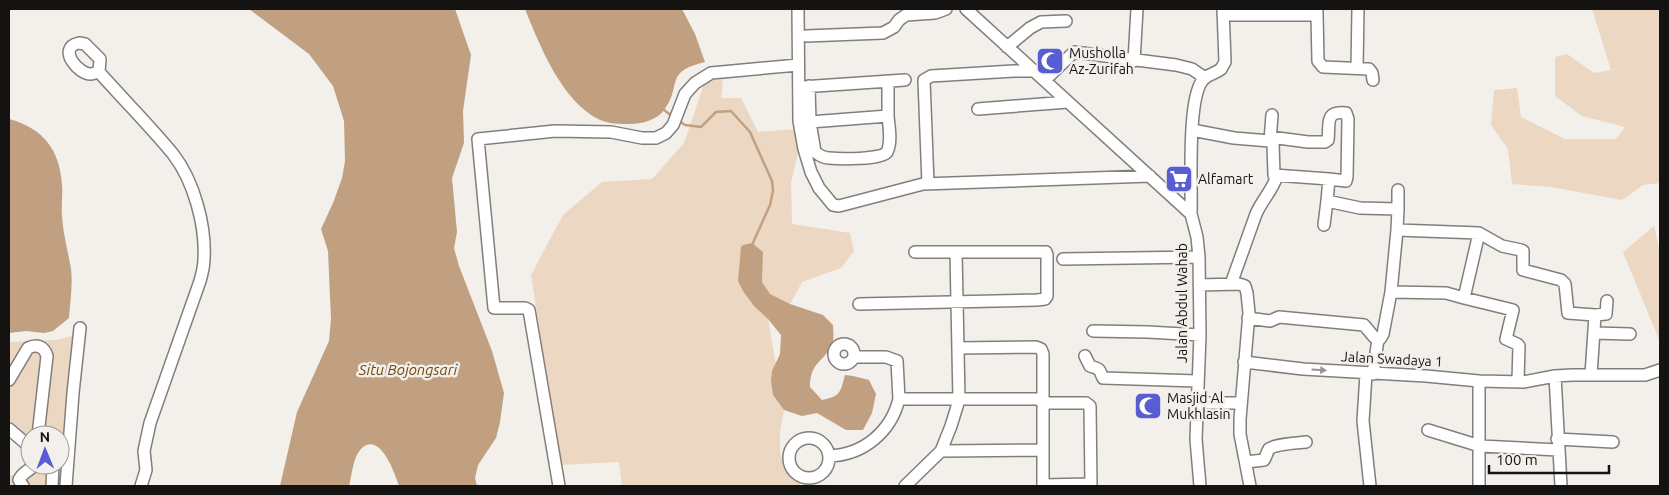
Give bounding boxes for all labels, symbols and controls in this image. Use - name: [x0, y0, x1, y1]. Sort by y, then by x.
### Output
- place label: Musholla Az-Zurifah: [1069, 45, 1134, 77]
- mosque icon: Musholla Az-Zurifah: [1035, 46, 1065, 76]
- supermarket icon: Alfamart: [1164, 164, 1194, 194]
- place label: Alfamart: [1198, 171, 1254, 187]
- street label: Jalan Abdul Wahab: [1174, 243, 1190, 363]
- street label: Jalan Swadaya 1: [1341, 348, 1443, 370]
- water label: Situ Bojongsari: [358, 361, 458, 378]
- one-way arrow: [1311, 367, 1327, 375]
- place label: Masjid Al Mukhlasin: [1167, 390, 1231, 422]
- mosque icon: Masjid Al Mukhlasin: [1133, 391, 1163, 421]
- north arrow: [20, 425, 70, 475]
- text: N: [39, 429, 50, 445]
- scale bar: [1489, 442, 1609, 474]
- text: 100 m: [1496, 451, 1538, 468]

